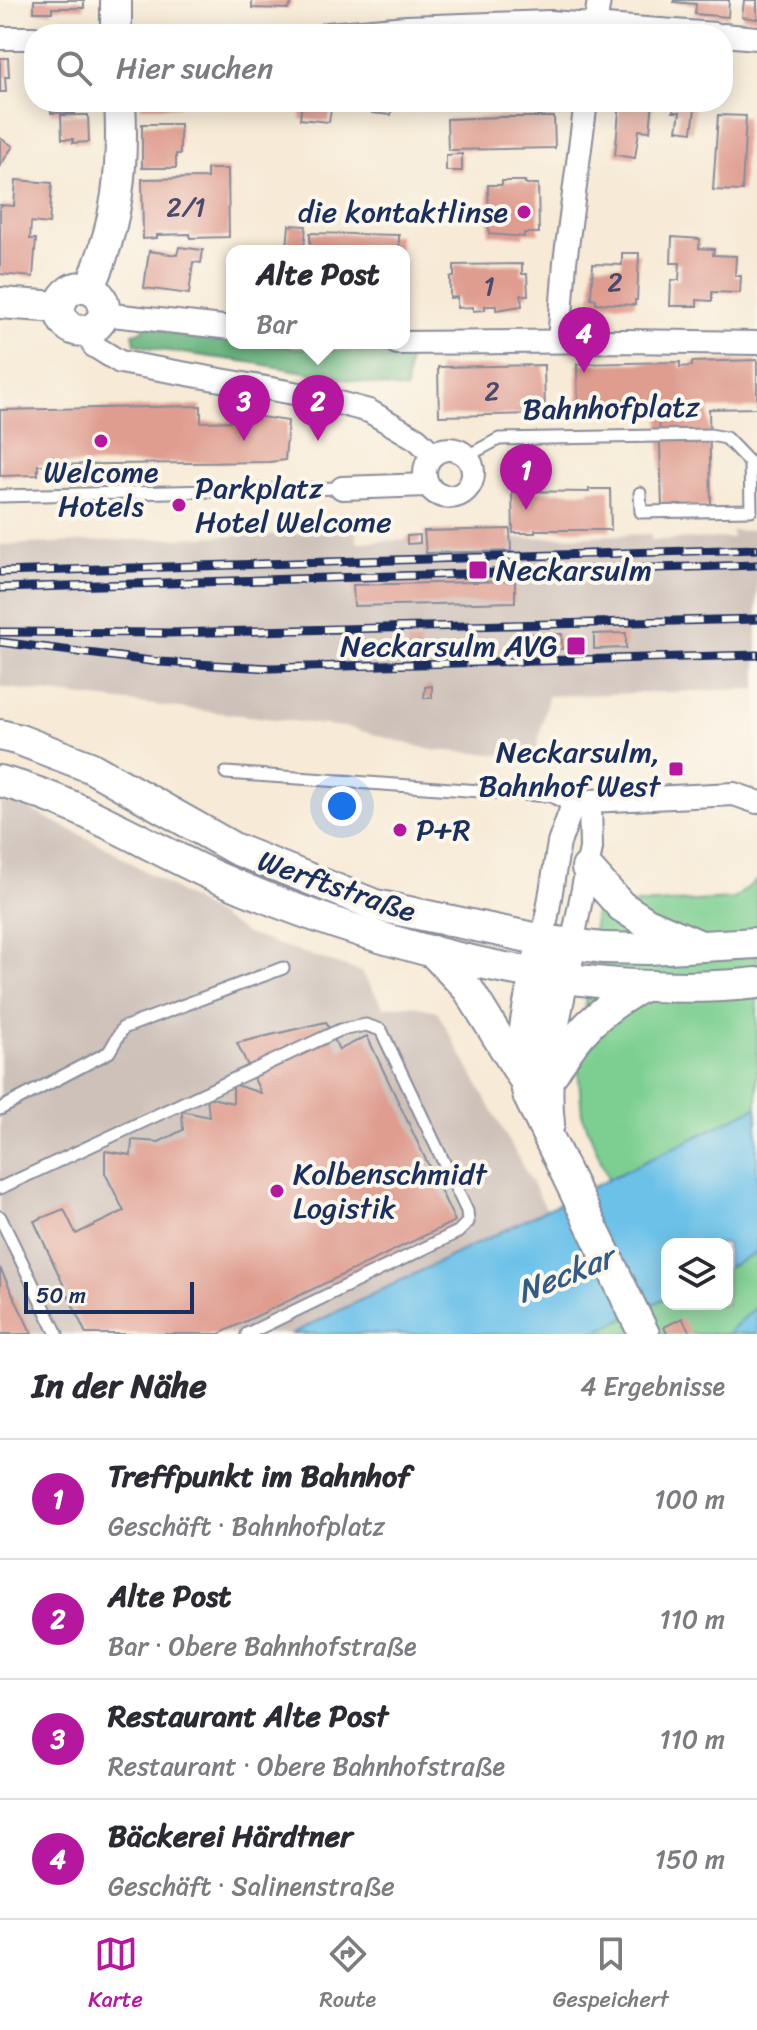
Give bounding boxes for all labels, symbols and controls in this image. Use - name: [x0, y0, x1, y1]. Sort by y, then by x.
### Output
- search box: [24, 24, 733, 112]
- text: Hier suchen: [116, 41, 273, 95]
- icon: search: [52, 46, 96, 90]
- house number: 2/1: [166, 184, 206, 230]
- place label: die kontaktlinse: [298, 185, 508, 239]
- marker: die kontaktlinse: [515, 203, 533, 221]
- popup: [226, 245, 410, 349]
- text: Alte Post: [256, 247, 380, 301]
- house number: 2: [607, 259, 623, 305]
- house number: 1: [483, 263, 495, 309]
- text: Bar: [256, 301, 296, 347]
- pin: 4: [558, 307, 610, 373]
- house number: 2: [484, 368, 500, 414]
- pin: 3: [218, 375, 270, 441]
- pin: 2: [292, 375, 344, 441]
- street label: Bahnhofplatz: [522, 379, 701, 437]
- marker: Welcome Hotels: [92, 432, 110, 450]
- pin: 1: [500, 444, 552, 510]
- place label: Welcome Hotels: [44, 445, 158, 533]
- place label: Parkplatz Hotel Welcome: [195, 461, 392, 549]
- marker: Parkplatz Hotel Welcome: [170, 496, 188, 514]
- place label: Neckarsulm: [496, 543, 652, 597]
- marker: Neckarsulm: [467, 559, 489, 581]
- place label: Neckarsulm AVG: [340, 619, 558, 673]
- marker: Neckarsulm AVG: [565, 635, 587, 657]
- place label: Neckarsulm, Bahnhof West: [479, 725, 662, 813]
- marker: Neckarsulm, Bahnhof West: [667, 760, 685, 778]
- your location: [322, 786, 362, 826]
- place label: P+R: [416, 803, 471, 857]
- marker: P+R: [391, 821, 409, 839]
- street label: Werftstraße: [250, 834, 424, 938]
- place label: Kolbenschmidt Logistik: [293, 1147, 488, 1235]
- marker: Kolbenschmidt Logistik: [268, 1182, 286, 1200]
- water label: Neckar: [508, 1227, 627, 1320]
- map controls: [661, 1238, 733, 1310]
- button: layers: [661, 1238, 733, 1310]
- text: 50 m: [36, 1276, 86, 1315]
- scale bar: [24, 1278, 194, 1314]
- text: In der Nähe: [32, 1356, 207, 1416]
- text: 4 Ergebnisse: [580, 1363, 725, 1409]
- text: Treffpunkt im Bahnhof: [108, 1449, 411, 1503]
- text: 1: [52, 1476, 64, 1522]
- text: 100 m: [654, 1476, 725, 1522]
- text: Geschäft · Bahnhofplatz: [108, 1503, 385, 1549]
- text: Alte Post: [108, 1569, 231, 1623]
- text: 2: [50, 1596, 66, 1642]
- text: 110 m: [660, 1596, 725, 1642]
- text: Bar · Obere Bahnhofstraße: [108, 1623, 417, 1669]
- text: Restaurant Alte Post: [108, 1689, 388, 1743]
- text: 3: [51, 1716, 65, 1762]
- text: 110 m: [660, 1716, 725, 1762]
- text: Restaurant · Obere Bahnhofstraße: [108, 1743, 505, 1789]
- text: Bäckerei Härdtner: [108, 1809, 353, 1863]
- text: 4: [50, 1836, 66, 1882]
- text: 150 m: [655, 1836, 725, 1882]
- text: Geschäft · Salinenstraße: [108, 1863, 395, 1909]
- tab: Karte: [88, 1932, 143, 2019]
- tab: Route: [319, 1932, 376, 2019]
- tab: Gespeichert: [553, 1932, 669, 2019]

